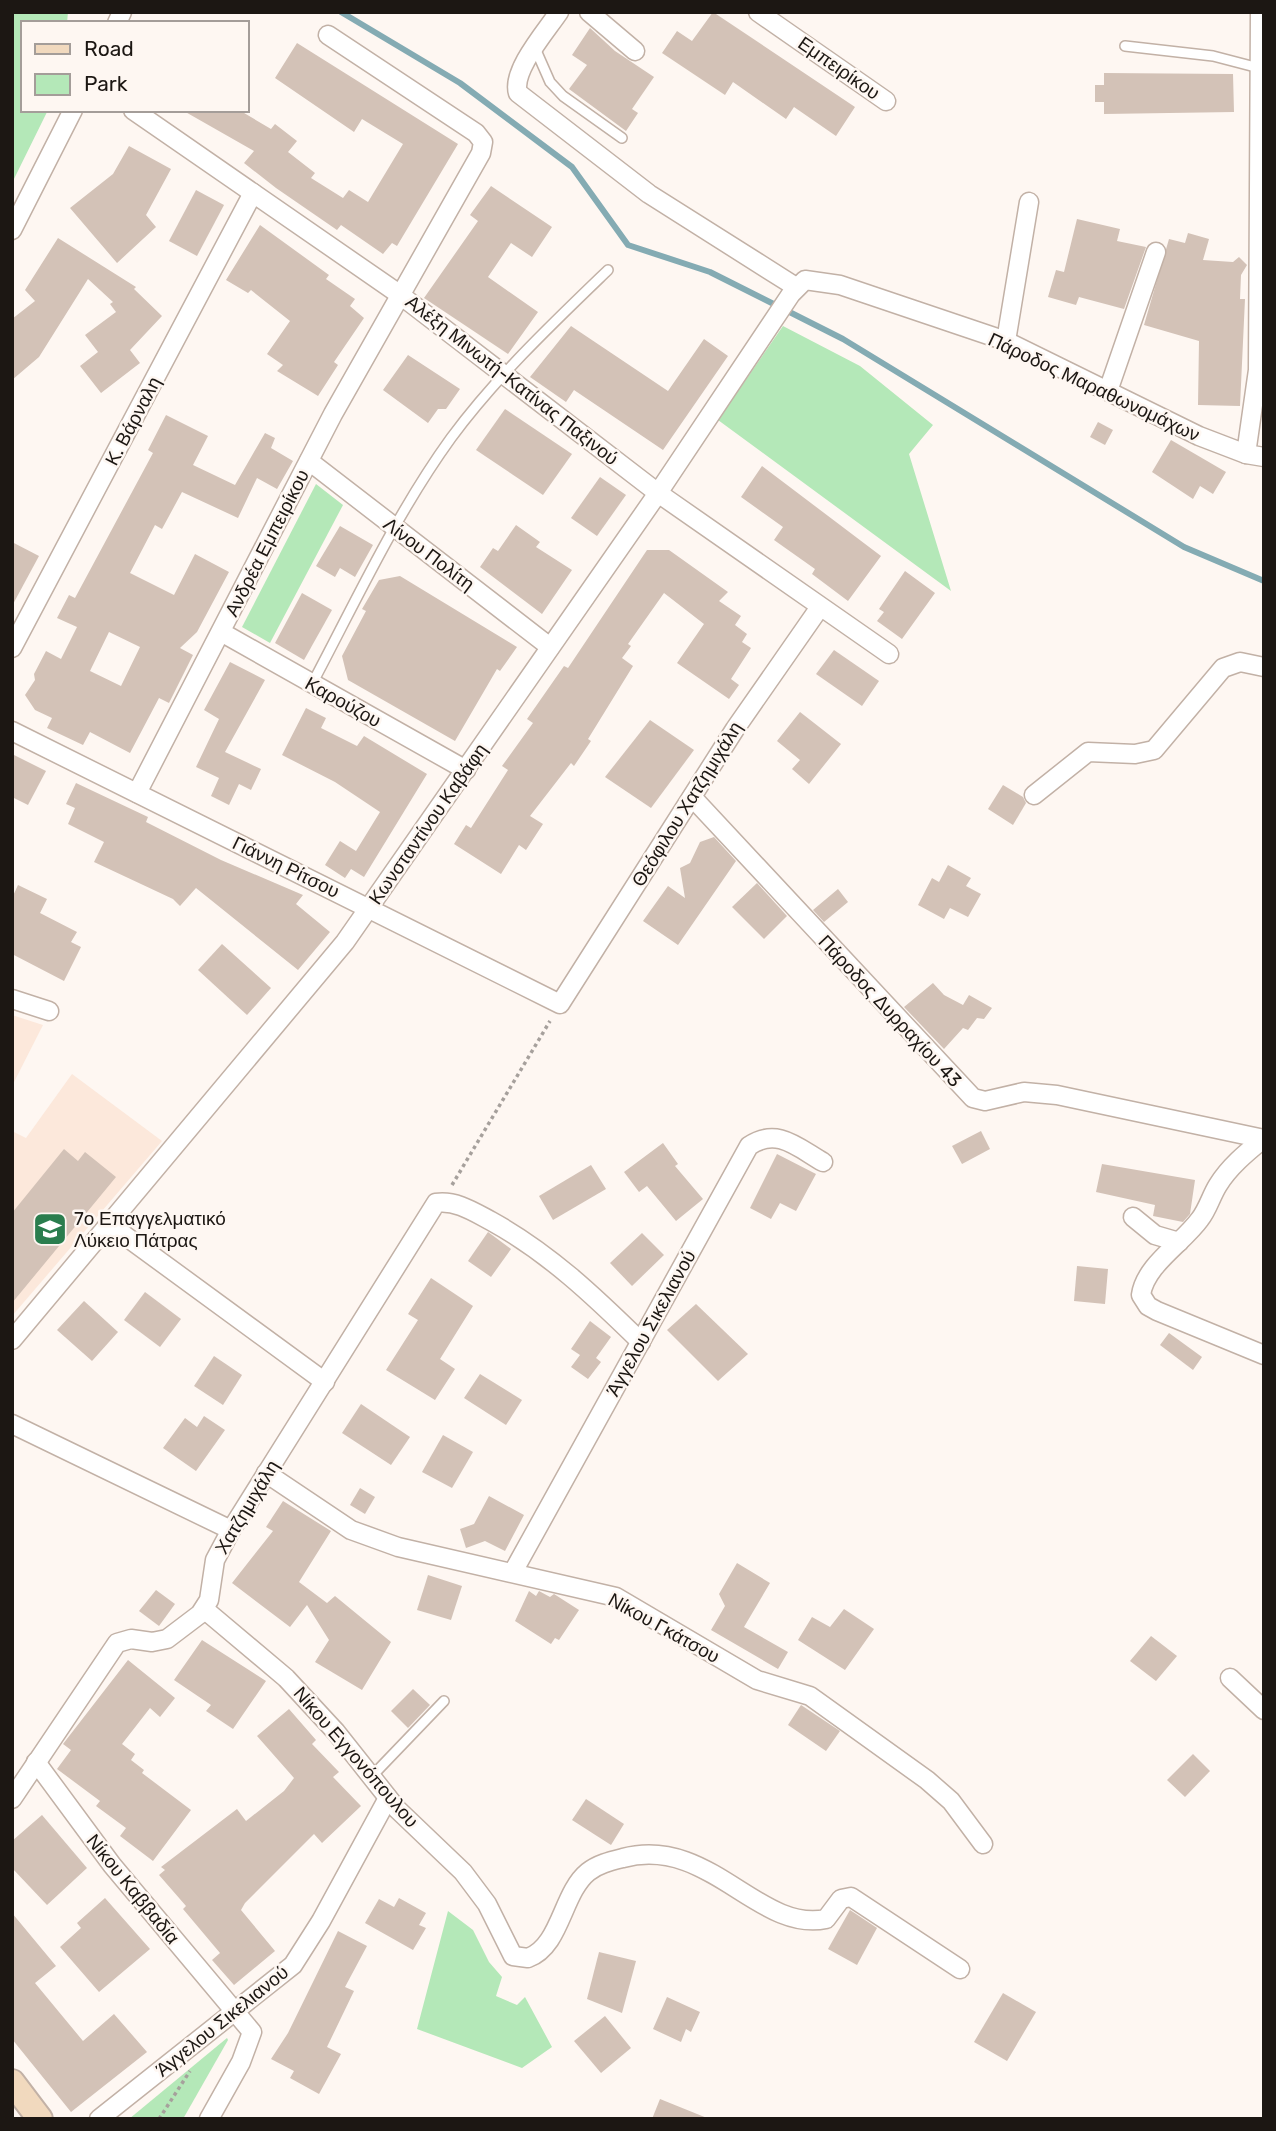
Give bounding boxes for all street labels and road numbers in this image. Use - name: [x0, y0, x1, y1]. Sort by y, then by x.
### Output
- street label: Εμπειρίκου: [794, 31, 884, 105]
- street label: Αλέξη Μινωτή-Κατίνας Παξινού: [401, 290, 623, 470]
- street label: Πάροδος Μαραθωνομάχων: [985, 328, 1203, 446]
- street label: Κ. Βάρναλη: [100, 373, 166, 469]
- street label: Ανδρέα Εμπειρίκου: [220, 466, 314, 620]
- street label: Λίνου Πολίτη: [379, 512, 479, 596]
- street label: Καρούζου: [301, 672, 385, 732]
- street label: Θεόφιλου Χατζημιχάλη: [627, 717, 747, 891]
- street label: Κωνσταντίνου Καβάφη: [364, 739, 492, 909]
- street label: Γιάννη Ρίτσου: [229, 831, 343, 903]
- street label: Πάροδος Δυρραχίου 43: [813, 930, 967, 1092]
- street label: Άγγελου Σικελιανού: [601, 1246, 701, 1400]
- street label: Χατζημιχάλη: [210, 1456, 284, 1558]
- street label: Νίκου Γκάτσου: [604, 1588, 724, 1668]
- street label: Νίκου Εγγονόπουλου: [289, 1682, 423, 1832]
- street label: Νίκου Καββαδία: [82, 1829, 184, 1949]
- street label: Άγγελου Σικελιανού: [151, 1961, 293, 2081]

